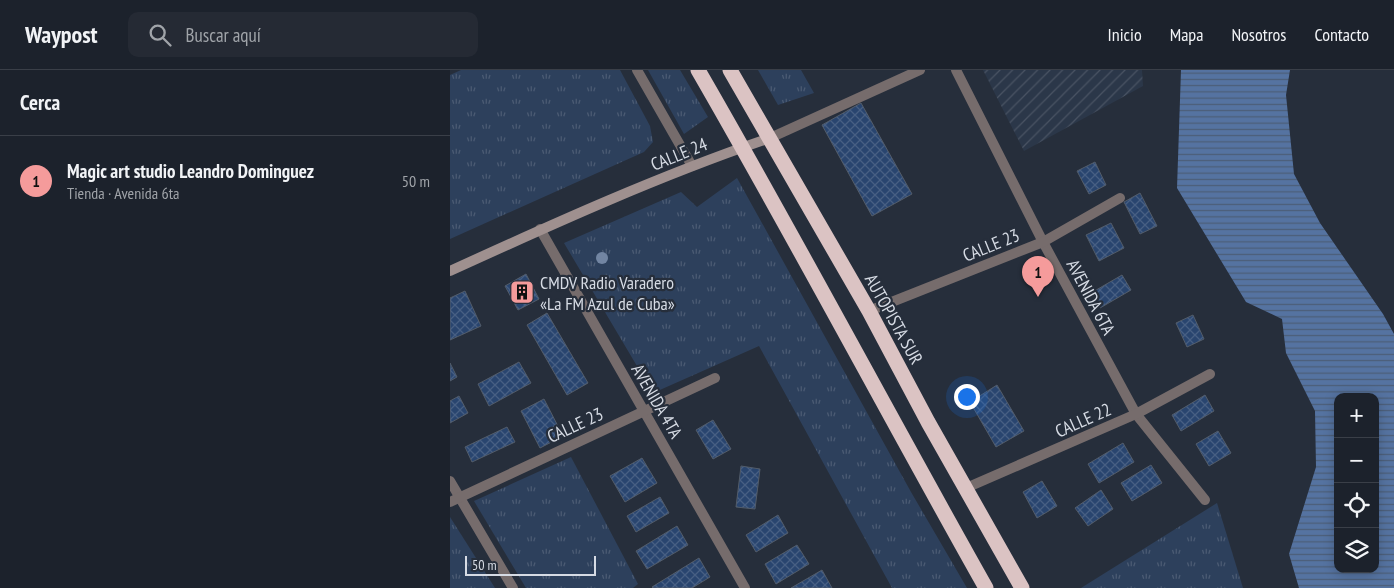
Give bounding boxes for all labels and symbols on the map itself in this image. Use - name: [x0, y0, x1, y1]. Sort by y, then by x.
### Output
- street label: CALLE 24: [647, 132, 711, 176]
- street label: CALLE 23: [959, 223, 1023, 267]
- street label: AVENIDA 6TA: [1062, 255, 1121, 339]
- pin: 1: [1022, 256, 1054, 297]
- street label: AUTOPISTA SUR: [860, 270, 928, 368]
- place label: CMDV Radio Varadero «La FM Azul de Cuba»: [540, 271, 675, 315]
- building icon: CMDV Radio Varadero «La FM Azul de Cuba»: [509, 279, 535, 305]
- street label: AVENIDA 4TA: [626, 360, 688, 443]
- your location: [954, 384, 980, 410]
- street label: CALLE 22: [1051, 397, 1115, 443]
- street label: CALLE 23: [543, 402, 607, 448]
- scale bar: [465, 553, 596, 576]

